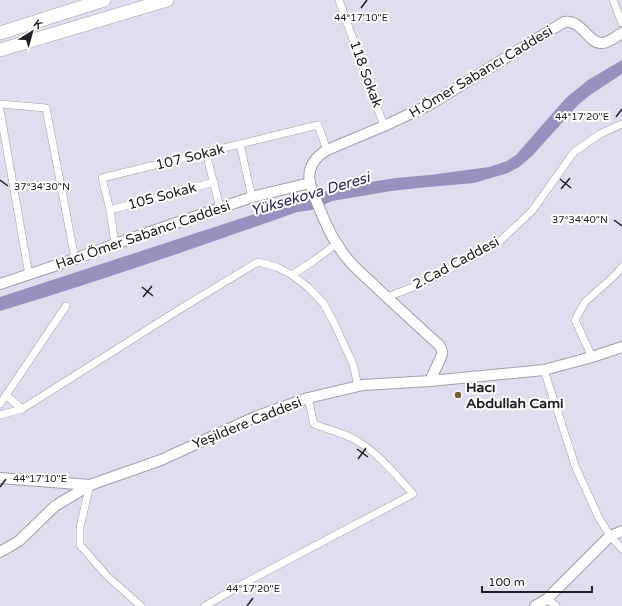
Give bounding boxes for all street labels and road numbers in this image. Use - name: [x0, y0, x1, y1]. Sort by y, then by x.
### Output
- street label: H.Ömer Sabancı Caddesi: [406, 22, 556, 122]
- street label: 118 Sokak: [346, 38, 386, 110]
- street label: 107 Sokak: [154, 140, 226, 174]
- street label: 105 Sokak: [126, 179, 198, 213]
- street label: Hacı Ömer Sabancı Caddesi: [53, 197, 233, 273]
- street label: 2.Cad Caddesi: [410, 233, 502, 293]
- street label: Yeşildere Caddesi: [190, 393, 304, 453]

